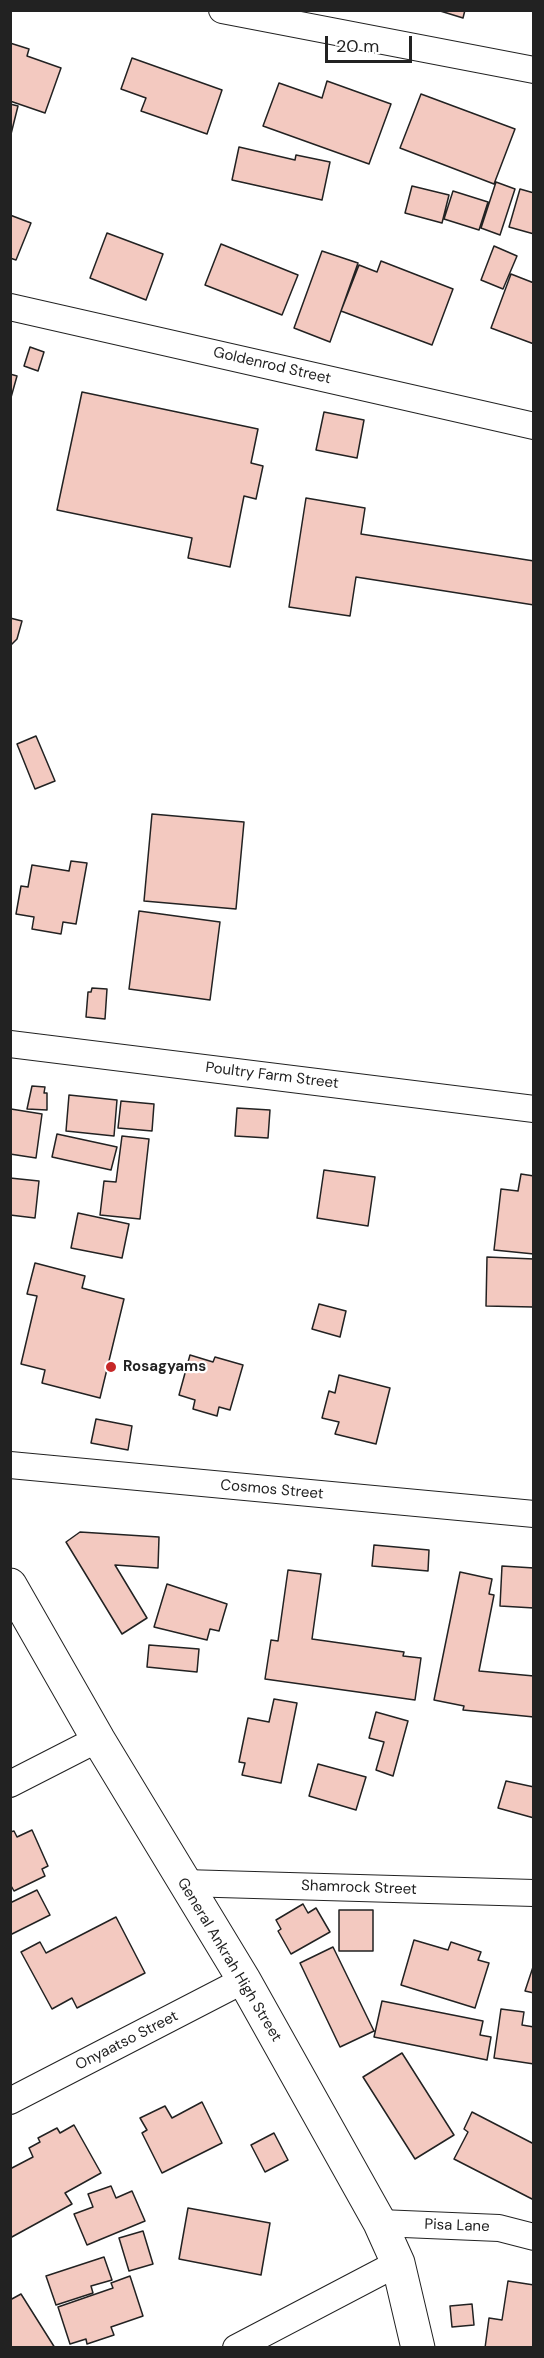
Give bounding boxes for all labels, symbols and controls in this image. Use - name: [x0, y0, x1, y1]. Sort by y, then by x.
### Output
- scale bar: [328, 24, 415, 62]
- text: 20 m: [336, 34, 379, 58]
- street label: Goldenrod Street: [211, 344, 333, 388]
- street label: Poultry Farm Street: [204, 1059, 340, 1093]
- place label: Rosagyams: [123, 1358, 206, 1376]
- marker: Rosagyams: [104, 1360, 118, 1374]
- street label: Cosmos Street: [220, 1477, 324, 1503]
- street label: General Ankrah High Street: [173, 1875, 285, 2045]
- street label: Shamrock Street: [301, 1877, 417, 1899]
- street label: Onyaatso Street: [73, 2007, 181, 2075]
- street label: Pisa Lane: [424, 2216, 490, 2236]

